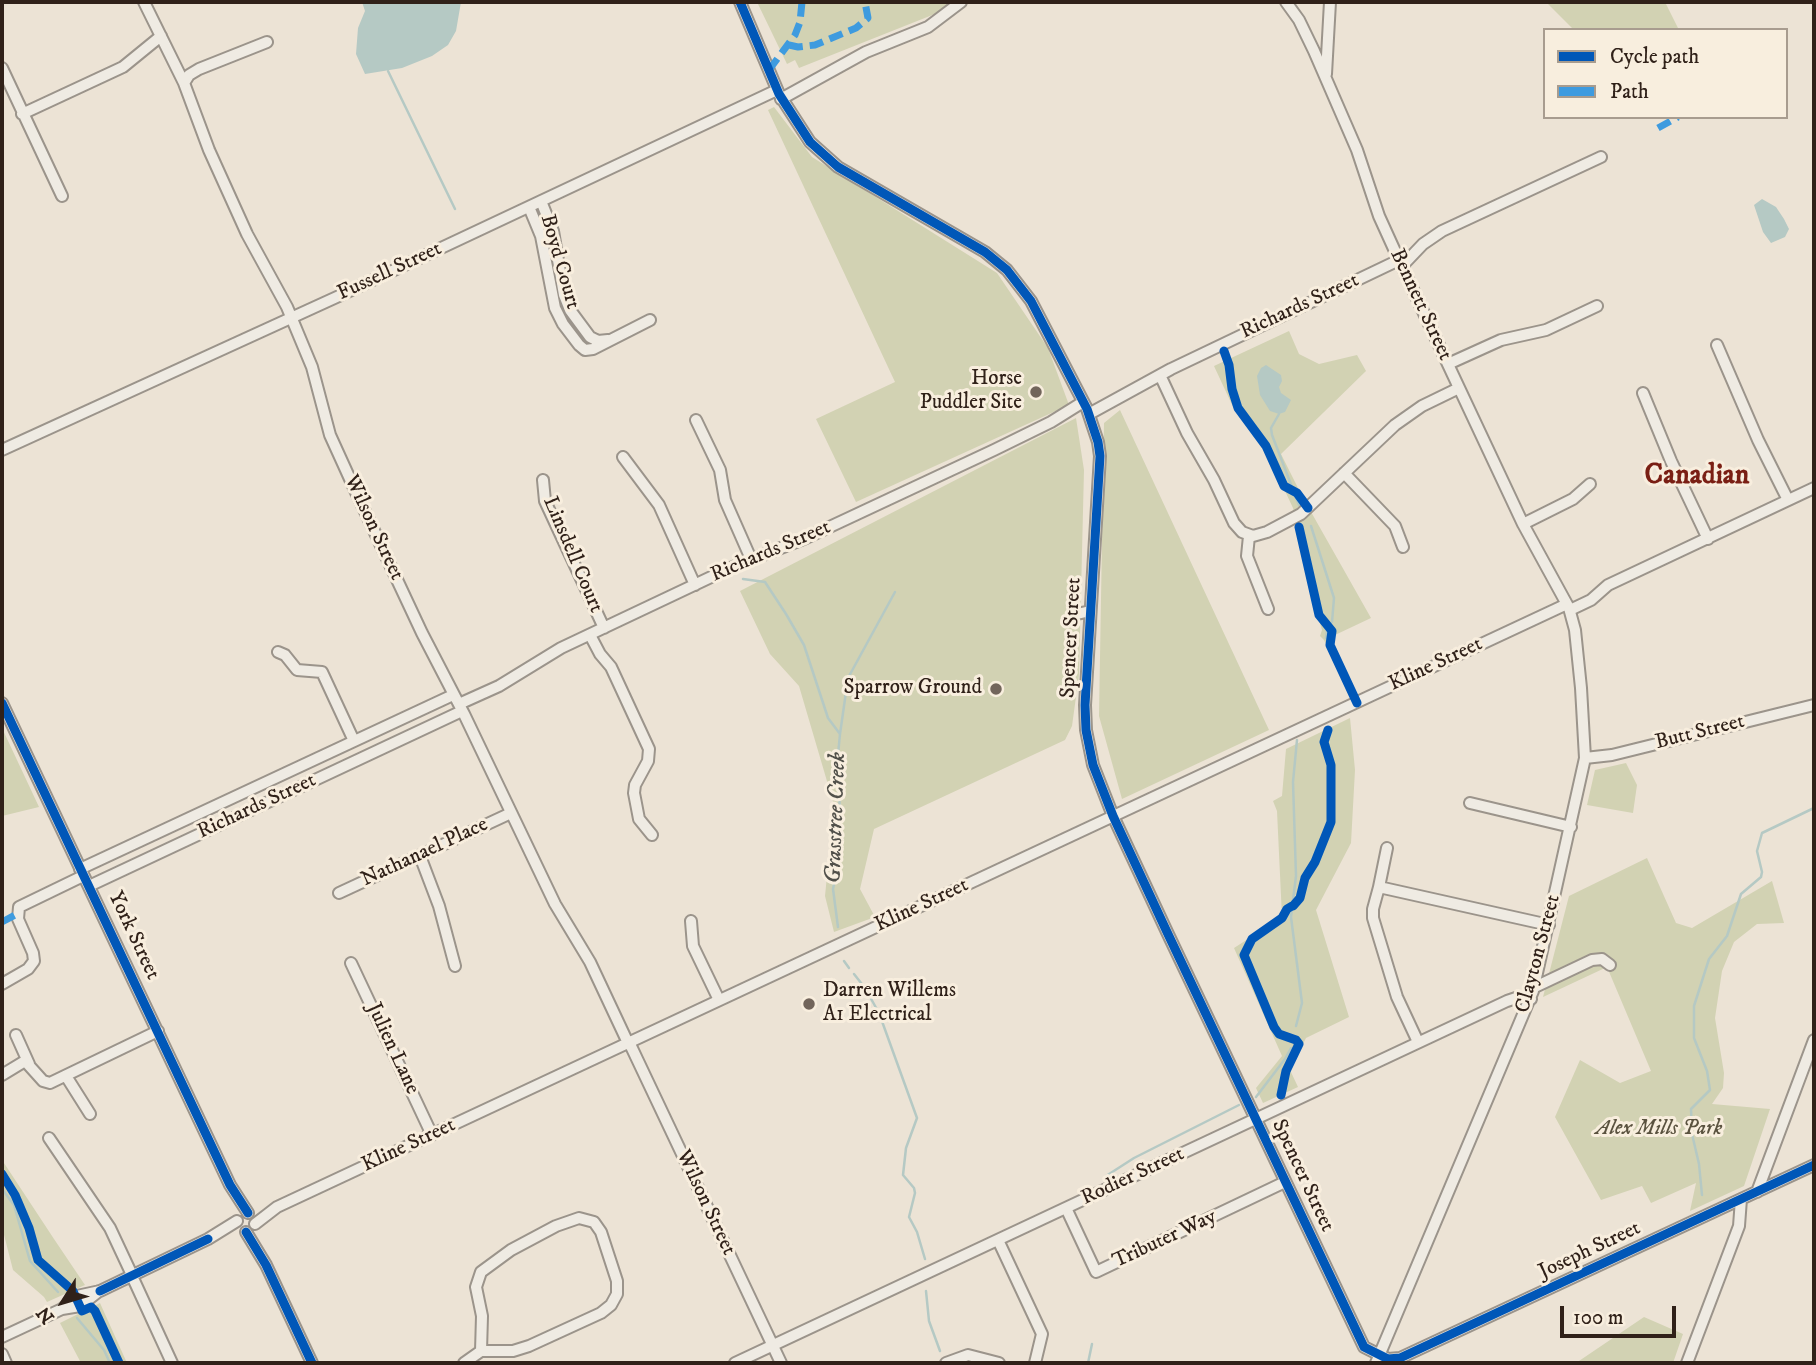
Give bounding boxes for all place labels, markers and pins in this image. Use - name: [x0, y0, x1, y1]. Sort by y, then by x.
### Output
- place label: Horse Puddler Site: [920, 367, 1022, 417]
- marker: Horse Puddler Site: [1028, 384, 1044, 400]
- place label: Sparrow Ground: [844, 676, 982, 702]
- marker: Sparrow Ground: [988, 681, 1004, 697]
- place label: Darren Willems A1 Electrical: [823, 979, 956, 1029]
- marker: Darren Willems A1 Electrical: [801, 996, 817, 1012]

